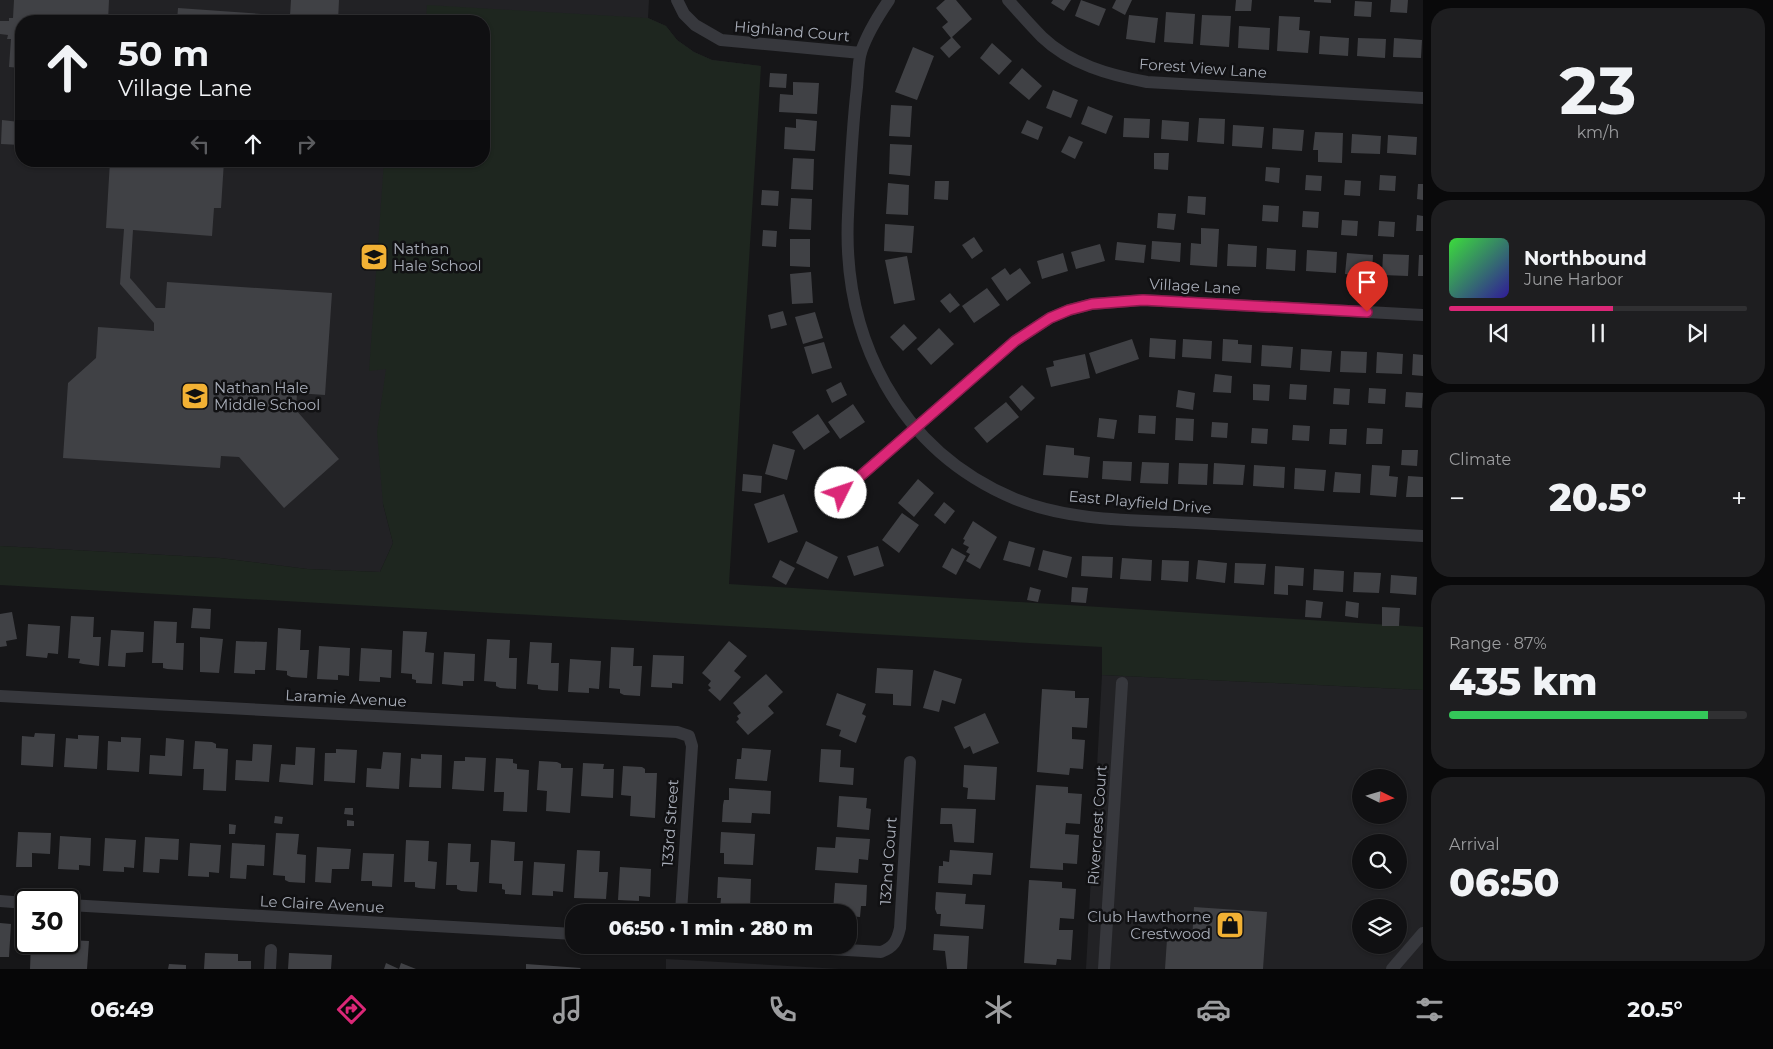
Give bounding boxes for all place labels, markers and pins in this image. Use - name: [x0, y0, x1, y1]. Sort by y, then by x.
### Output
- place label: Nathan Hale School: [393, 239, 482, 275]
- school or university icon: Nathan Hale School: [359, 242, 389, 272]
- pin: [1346, 261, 1388, 312]
- place label: Nathan Hale Middle School: [214, 378, 320, 414]
- school or university icon: Nathan Hale Middle School: [180, 381, 210, 411]
- place label: Club Hawthorne Crestwood: [1087, 907, 1211, 943]
- shop icon: Club Hawthorne Crestwood: [1215, 910, 1245, 940]

